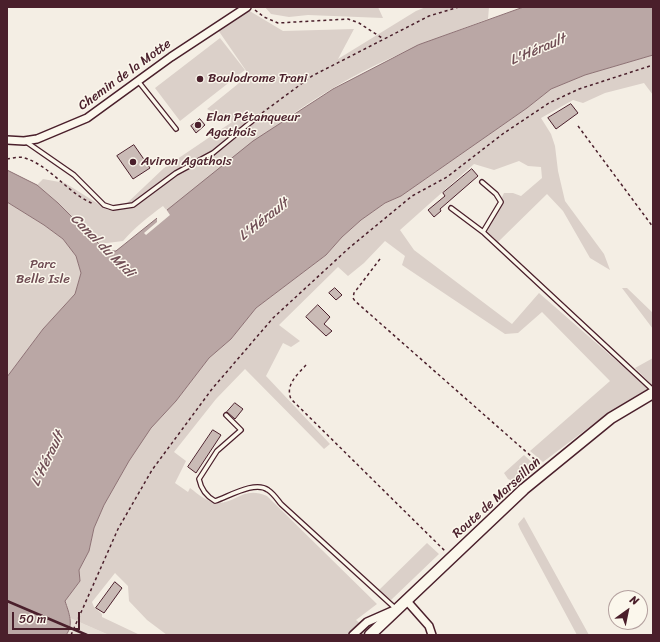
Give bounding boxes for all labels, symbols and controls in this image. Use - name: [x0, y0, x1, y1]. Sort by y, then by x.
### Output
- water label: L'Hérault: [508, 31, 568, 69]
- street label: Chemin de la Motte: [76, 36, 174, 114]
- place label: Boulodrome Trani: [208, 71, 307, 87]
- marker: Boulodrome Trani: [195, 74, 205, 84]
- place label: Elan Pétanqueur Agathois: [206, 110, 299, 141]
- marker: Elan Pétanqueur Agathois: [193, 120, 203, 130]
- place label: Aviron Agathois: [141, 154, 232, 170]
- marker: Aviron Agathois: [128, 157, 138, 167]
- water label: L'Hérault: [236, 195, 292, 245]
- water label: Canal du Midi: [67, 211, 137, 281]
- park label: Parc Belle Isle: [16, 257, 70, 288]
- water label: L'Hérault: [28, 429, 68, 489]
- street label: Route de Marseillan: [450, 454, 544, 542]
- north arrow: [608, 590, 648, 630]
- text: N: [626, 590, 643, 610]
- scale bar: [14, 604, 82, 630]
- text: 50 m: [19, 608, 46, 630]

